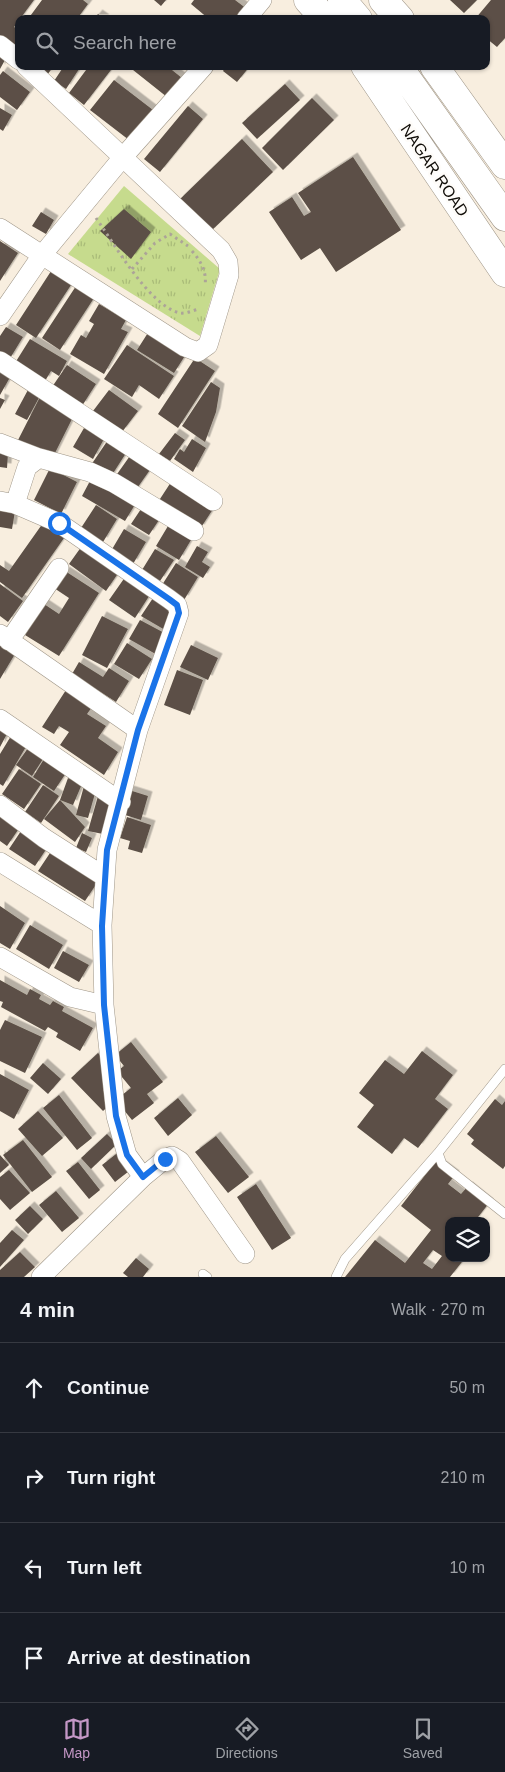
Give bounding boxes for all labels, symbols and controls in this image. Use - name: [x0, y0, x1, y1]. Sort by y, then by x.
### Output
- search box: [15, 15, 490, 70]
- icon: search: [33, 29, 61, 57]
- text: Search here: [73, 32, 177, 53]
- street label: NAGAR ROAD: [397, 121, 472, 220]
- route start: [48, 512, 71, 535]
- route end: [154, 1148, 177, 1171]
- map controls: [445, 1217, 490, 1262]
- button: layers: [445, 1217, 490, 1262]
- text: 4 min: [20, 1298, 75, 1321]
- text: Walk · 270 m: [391, 1301, 485, 1318]
- icon: ahead: [20, 1374, 48, 1402]
- text: Continue: [67, 1377, 149, 1398]
- text: 50 m: [449, 1379, 485, 1396]
- icon: right: [20, 1464, 48, 1492]
- text: Turn right: [67, 1467, 155, 1488]
- text: 210 m: [441, 1469, 485, 1486]
- icon: left: [20, 1554, 48, 1582]
- text: Turn left: [67, 1557, 142, 1578]
- text: 10 m: [449, 1559, 485, 1576]
- icon: arrive: [20, 1644, 48, 1672]
- text: Arrive at destination: [67, 1647, 251, 1668]
- tab: Map: [63, 1715, 91, 1761]
- tab: Directions: [216, 1715, 278, 1761]
- tab: Saved: [403, 1715, 442, 1761]

